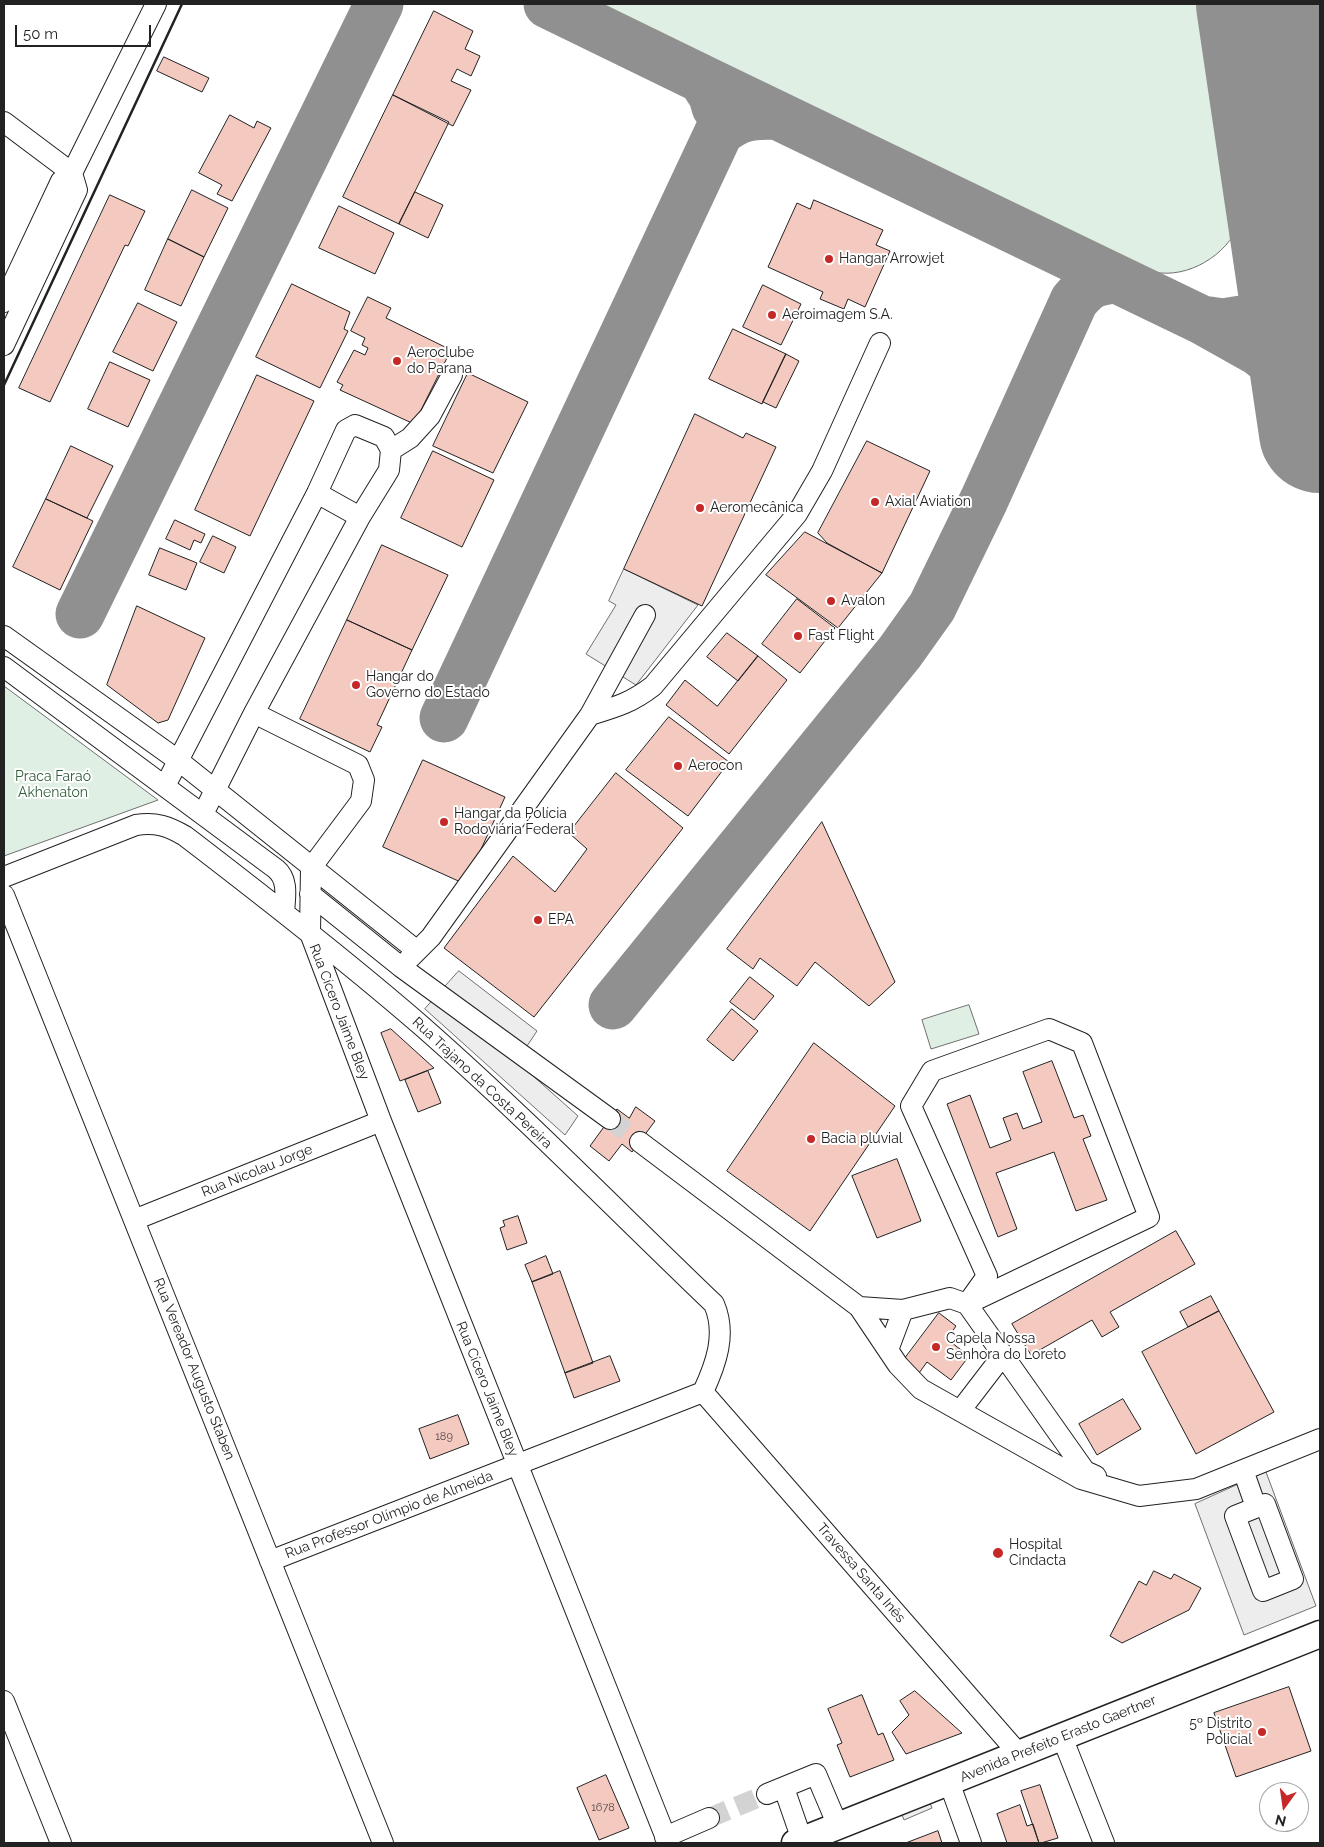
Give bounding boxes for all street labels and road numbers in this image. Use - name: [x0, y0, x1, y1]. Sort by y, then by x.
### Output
- street label: Rua Cícero Jaime Bley: [305, 942, 373, 1082]
- street label: Rua Trajano da Costa Pereira: [409, 1014, 555, 1152]
- street label: Rua Nicolau Jorge: [199, 1141, 315, 1201]
- street label: Rua Vereador Augusto Staben: [150, 1275, 238, 1463]
- street label: Rua Cícero Jaime Bley: [452, 1319, 522, 1459]
- street label: Rua Professor Olímpio de Almeida: [283, 1468, 495, 1562]
- street label: Travessa Santa Inês: [813, 1520, 909, 1626]
- street label: Avenida Prefeito Erasto Gaertner: [957, 1692, 1159, 1786]

